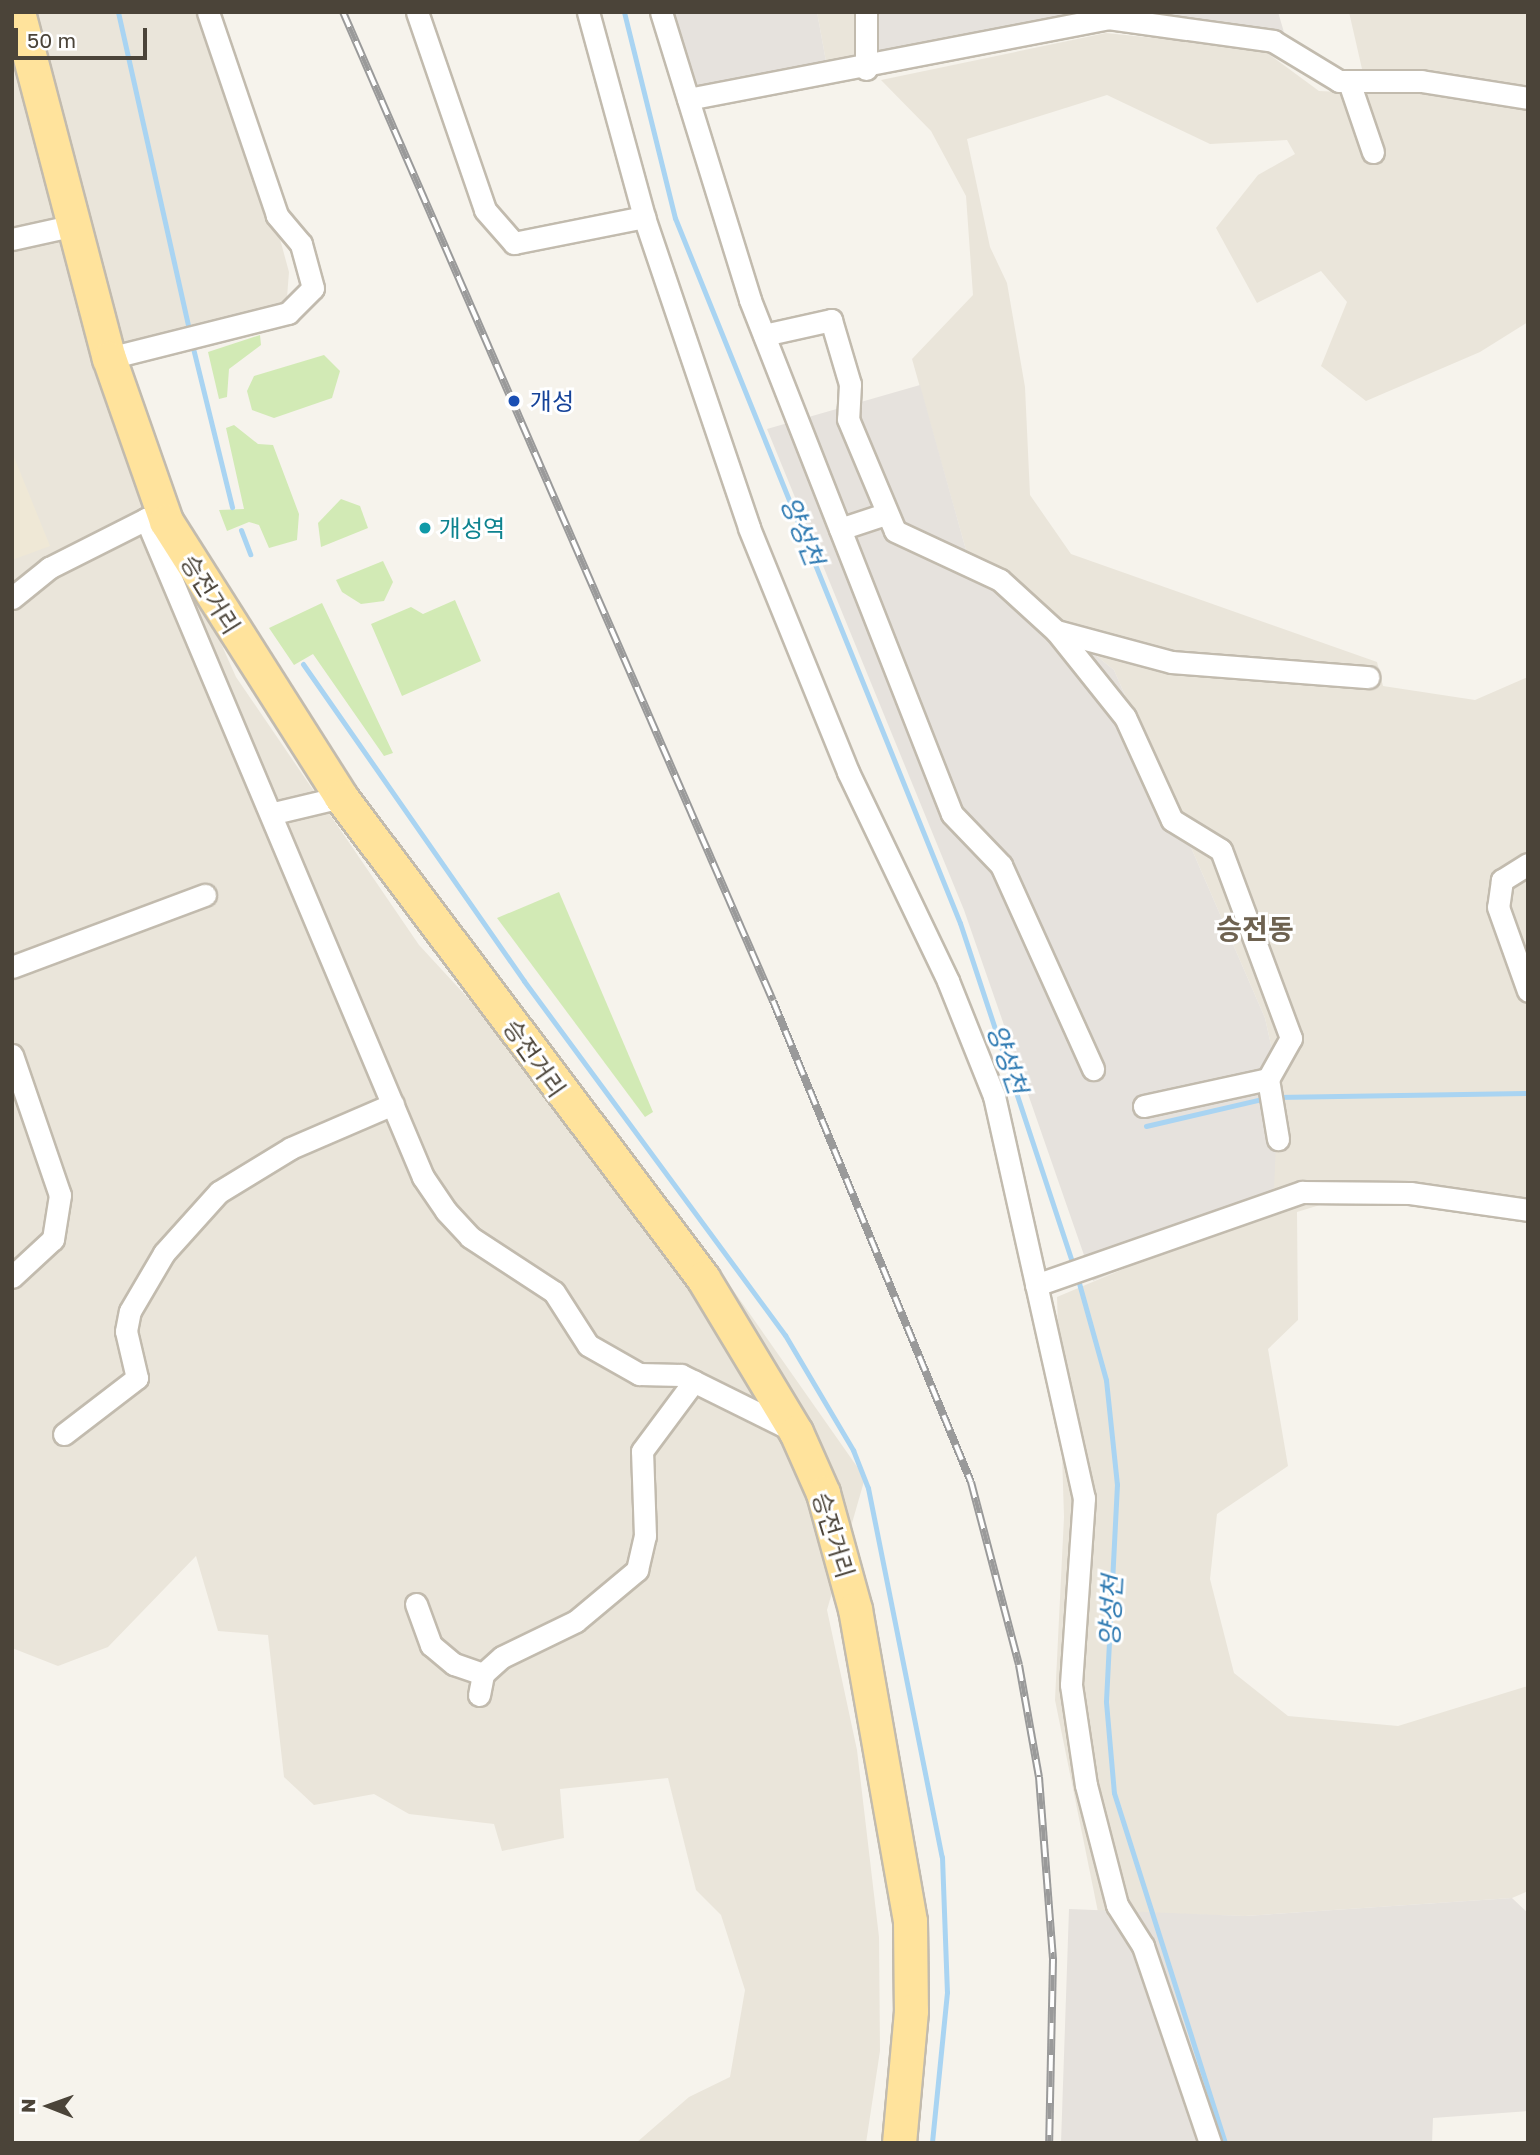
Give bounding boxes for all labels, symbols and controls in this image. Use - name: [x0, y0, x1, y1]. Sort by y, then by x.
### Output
- scale bar: [18, 14, 150, 58]
- text: 50 m: [27, 27, 76, 53]
- place label: 개성: [530, 387, 574, 415]
- marker: 개성: [504, 391, 524, 411]
- water label: 양성천: [774, 492, 830, 570]
- place label: 개성역: [439, 514, 505, 542]
- marker: 개성역: [417, 520, 433, 536]
- street label: 승전거리: [175, 549, 247, 639]
- district label: 승전동: [1216, 912, 1294, 946]
- street label: 승전거리: [498, 1014, 572, 1102]
- water label: 양성천: [981, 1020, 1033, 1098]
- street label: 승전거리: [807, 1489, 861, 1581]
- water label: 양성천: [1094, 1574, 1128, 1648]
- north arrow: [14, 2071, 84, 2141]
- text: N: [16, 2098, 39, 2113]

